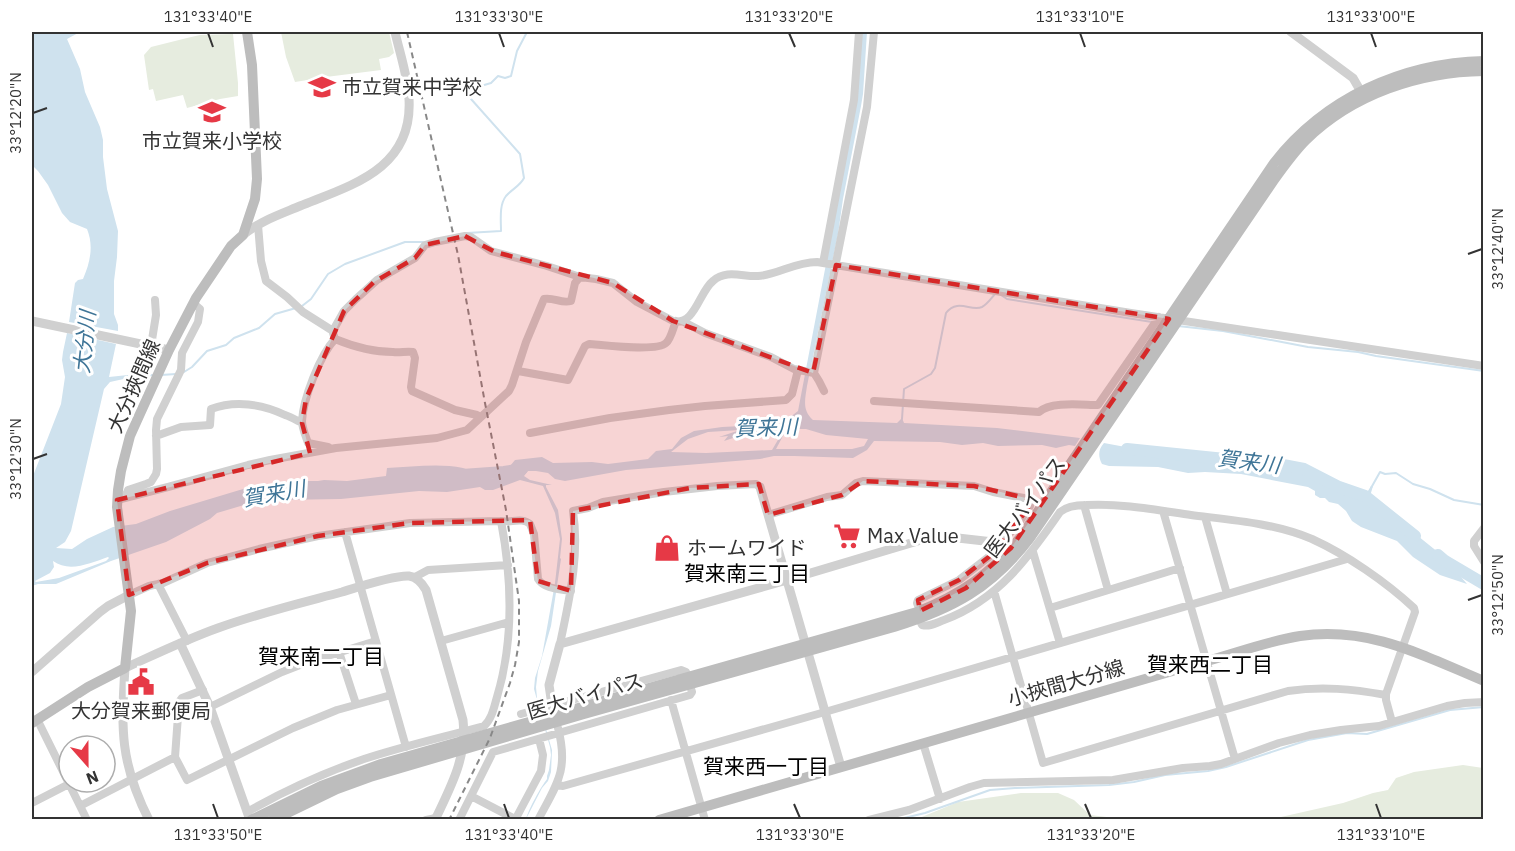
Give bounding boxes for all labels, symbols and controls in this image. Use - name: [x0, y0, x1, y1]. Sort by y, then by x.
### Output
- text: 131°33'40"E: [164, 7, 252, 26]
- text: 131°33'30"E: [455, 7, 543, 26]
- text: 131°33'20"E: [745, 7, 833, 26]
- text: 131°33'10"E: [1036, 7, 1124, 26]
- text: 131°33'00"E: [1327, 7, 1415, 26]
- text: 33°12'20"N: [6, 72, 25, 154]
- school or university icon: 市立賀来中学校: [307, 72, 337, 102]
- place label: 市立賀来中学校: [342, 73, 482, 100]
- school or university icon: 市立賀来小学校: [197, 97, 227, 127]
- place label: 市立賀来小学校: [142, 127, 282, 154]
- text: 33°12'40"N: [1488, 208, 1507, 290]
- water label: 大分川: [67, 307, 101, 375]
- street label: 大分挾間線: [101, 335, 166, 437]
- water label: 賀来川: [734, 412, 800, 442]
- text: 33°12'30"N: [6, 418, 25, 500]
- water label: 賀来川: [1216, 443, 1284, 479]
- street label: 医大バイパス: [978, 451, 1071, 563]
- water label: 賀来川: [240, 473, 309, 512]
- supermarket icon: Max Value: [832, 521, 862, 551]
- place label: Max Value: [867, 522, 959, 549]
- shop icon: ホームワイド: [652, 533, 682, 563]
- place label: ホームワイド: [687, 534, 806, 561]
- text: 33°12'50"N: [1488, 554, 1507, 636]
- district label: 賀来南三丁目: [684, 559, 810, 587]
- district label: 賀来南二丁目: [258, 642, 384, 670]
- district label: 賀来西二丁目: [1147, 650, 1273, 678]
- street label: 小挾間大分線: [1004, 653, 1127, 712]
- street label: 医大バイパス: [524, 666, 646, 725]
- public building icon: 大分賀来郵便局: [126, 667, 156, 697]
- place label: 大分賀来郵便局: [71, 697, 211, 724]
- north arrow: [57, 734, 117, 794]
- district label: 賀来西一丁目: [703, 752, 829, 780]
- text: N: [83, 767, 101, 789]
- text: 131°33'50"E: [174, 825, 262, 844]
- text: 131°33'40"E: [465, 825, 553, 844]
- text: 131°33'30"E: [756, 825, 844, 844]
- text: 131°33'20"E: [1047, 825, 1135, 844]
- text: 131°33'10"E: [1337, 825, 1425, 844]

